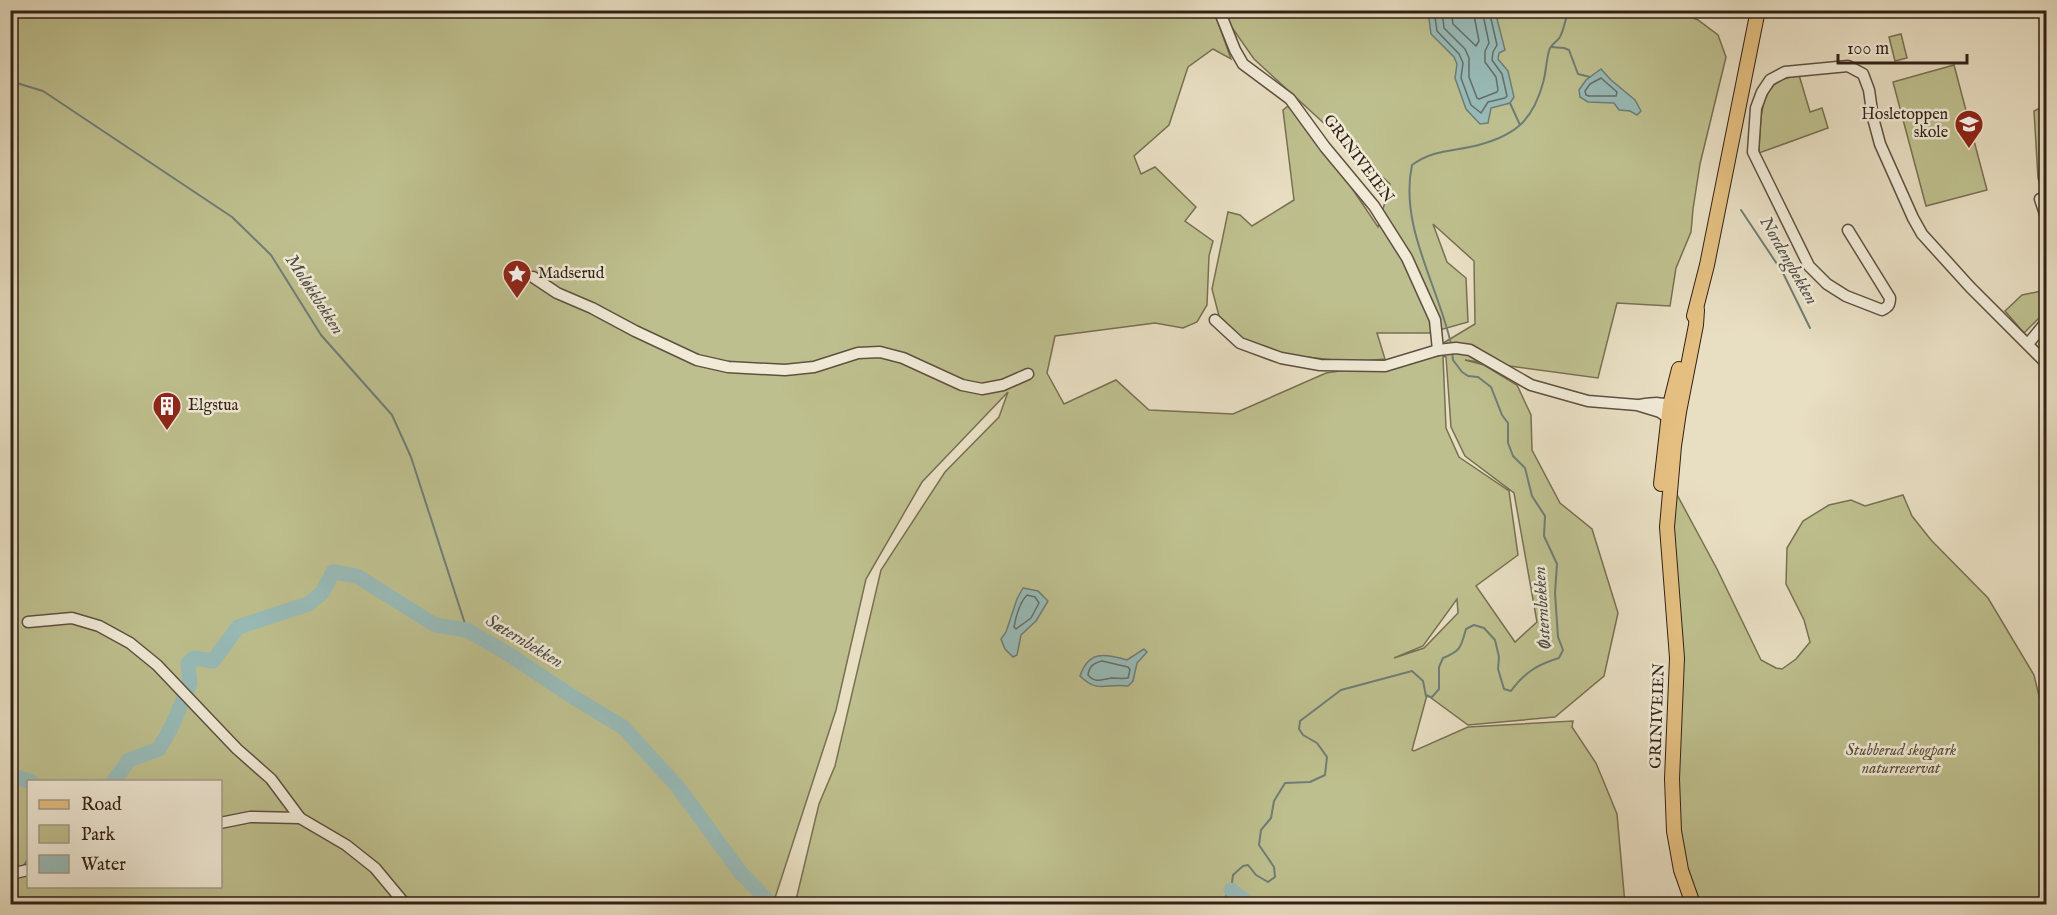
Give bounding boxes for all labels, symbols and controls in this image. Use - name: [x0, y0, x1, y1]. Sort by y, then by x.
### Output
- scale bar: [1838, 27, 1967, 65]
- text: 100 m: [1847, 38, 1889, 61]
- place label: Hosletoppen skole: [1861, 105, 1948, 143]
- school or university icon: Hosletoppen skole: [1953, 108, 1985, 150]
- street label: GRINIVEIEN: [1318, 111, 1398, 207]
- water label: Nordengbekken: [1753, 213, 1823, 309]
- water label: Moløkkbekken: [279, 250, 349, 340]
- place icon: Madserud: [501, 258, 533, 300]
- place label: Madserud: [538, 264, 605, 284]
- building icon: Elgstua: [151, 390, 183, 432]
- place label: Elgstua: [188, 396, 239, 416]
- water label: Østernbekken: [1529, 565, 1557, 651]
- water label: Sæternbekken: [481, 610, 567, 674]
- street label: GRINIVEIEN: [1646, 663, 1670, 769]
- park label: Stubberud skogpark naturreservat: [1846, 741, 1957, 779]
- legend: [27, 780, 222, 888]
- text: Road: [81, 794, 122, 817]
- text: Park: [81, 824, 116, 847]
- text: Water: [81, 854, 126, 877]

